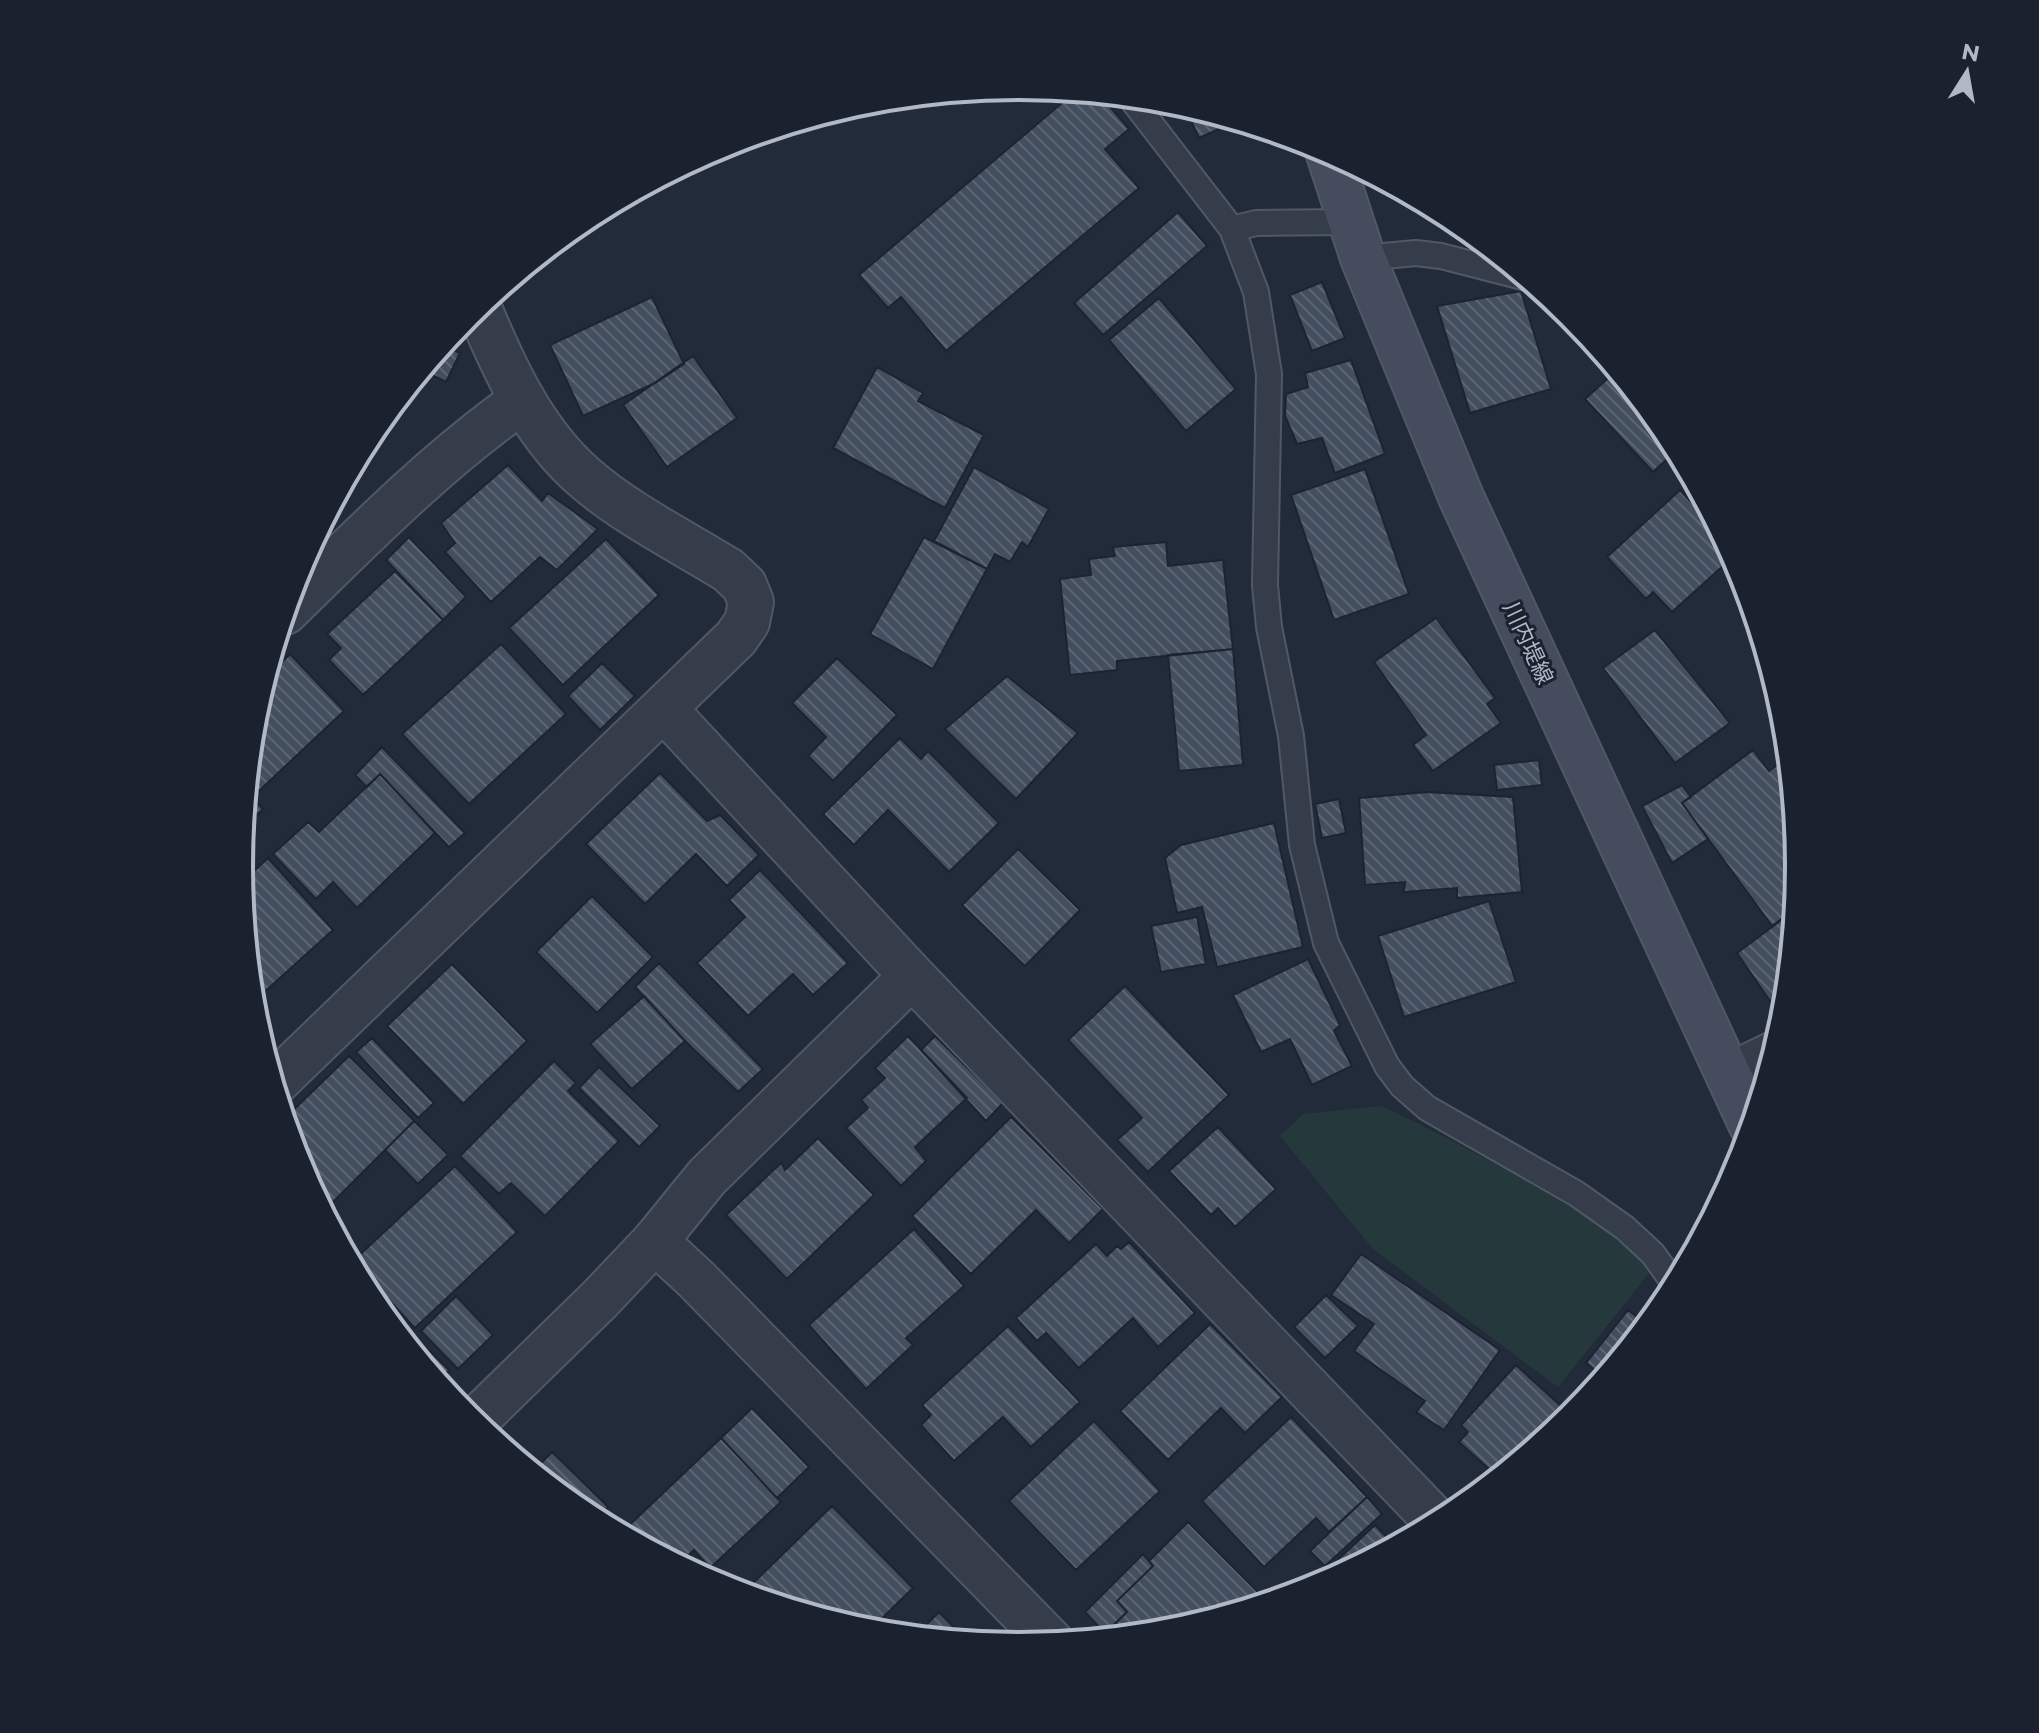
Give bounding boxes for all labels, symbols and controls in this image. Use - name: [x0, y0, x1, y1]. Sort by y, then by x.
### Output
- north arrow: [1927, 32, 2007, 112]
- text: N: [1959, 38, 1982, 68]
- street label: 川内堤線: [1497, 597, 1559, 689]

